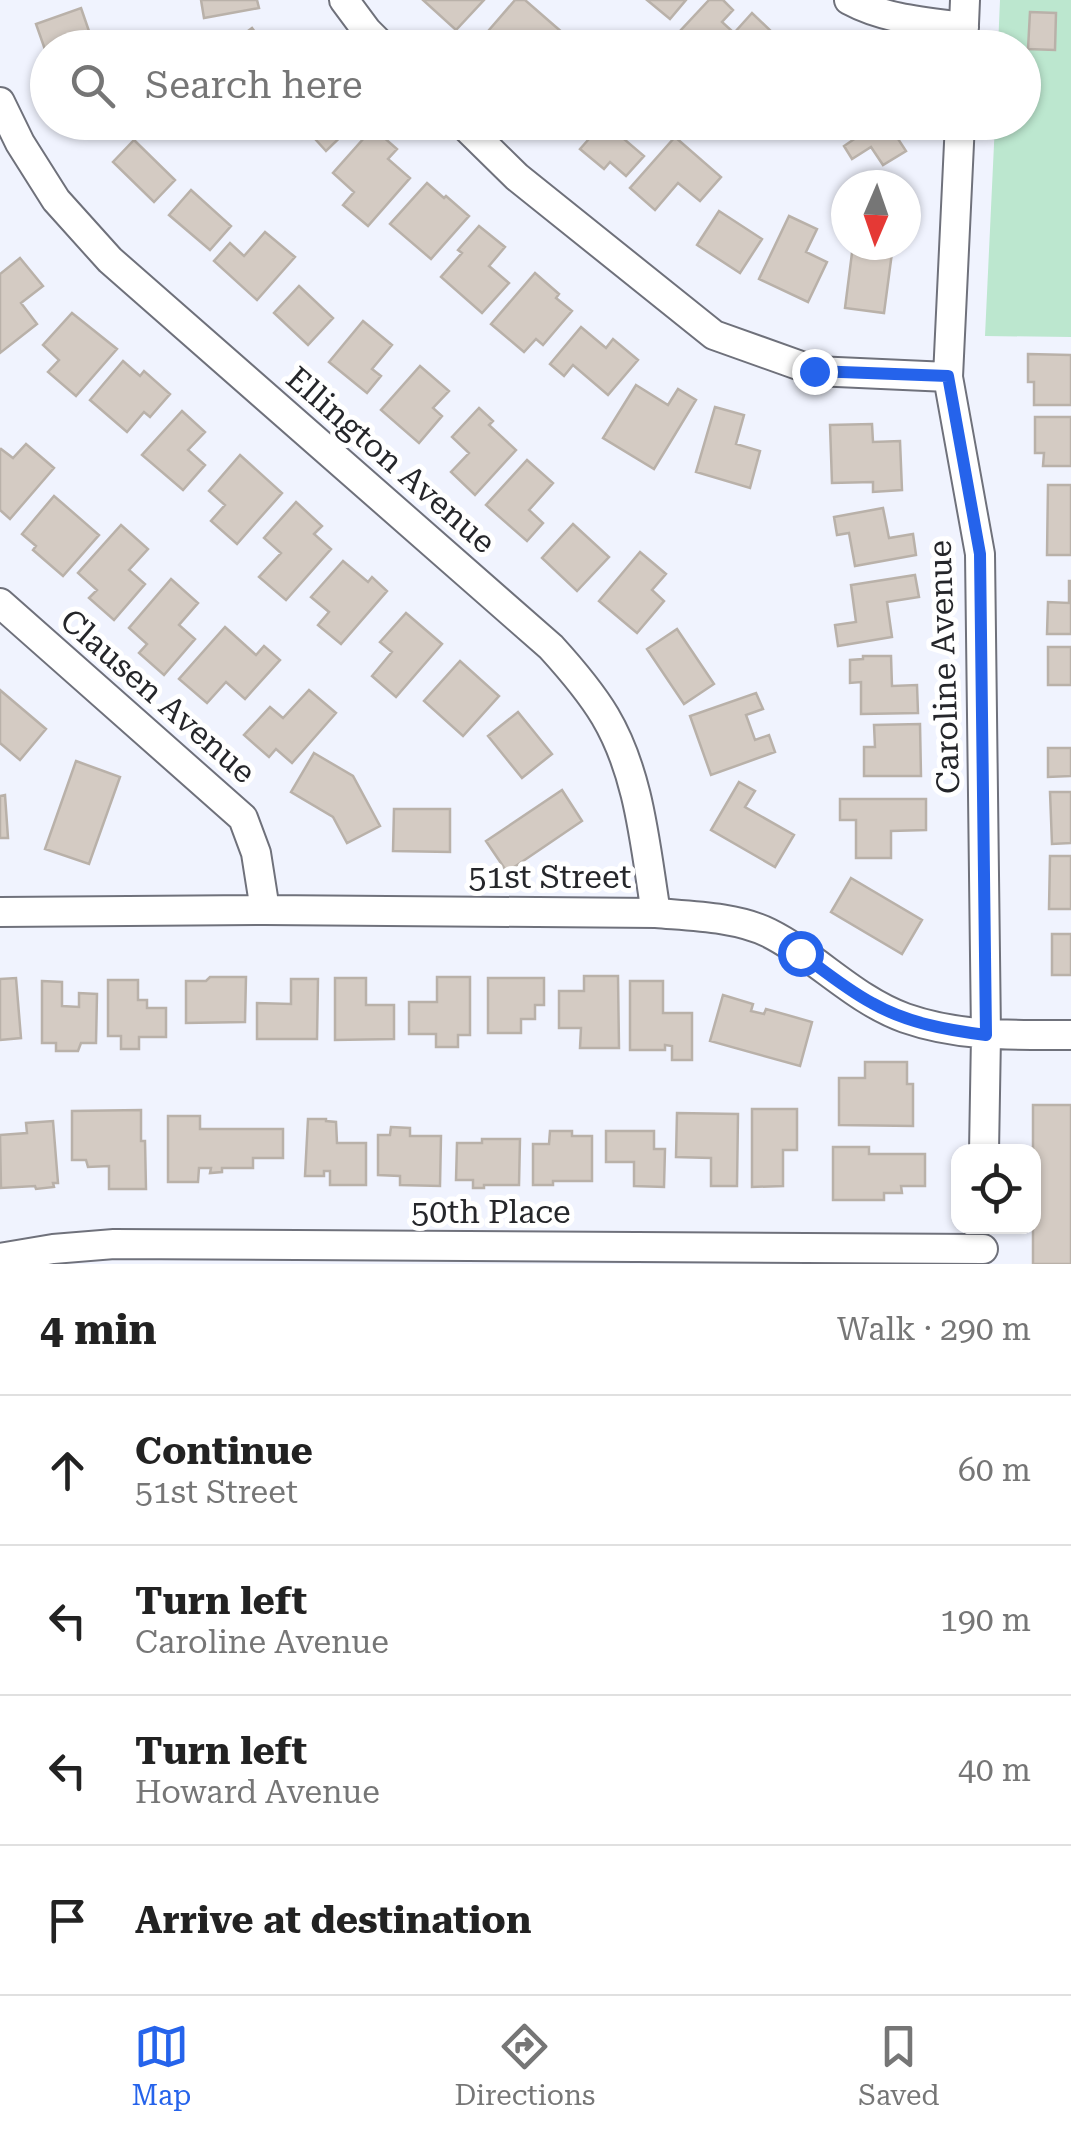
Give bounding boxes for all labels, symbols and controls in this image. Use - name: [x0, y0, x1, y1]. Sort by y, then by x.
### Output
- search box: [30, 30, 1041, 140]
- icon: search: [65, 58, 120, 113]
- text: Search here: [145, 63, 363, 107]
- north arrow: [831, 170, 921, 260]
- route end: [792, 349, 838, 395]
- street label: Ellington Avenue: [279, 359, 503, 561]
- street label: Caroline Avenue: [921, 539, 967, 795]
- street label: Clausen Avenue: [53, 601, 263, 791]
- street label: 51st Street: [469, 858, 631, 896]
- route start: [778, 931, 824, 977]
- map controls: [951, 1144, 1041, 1234]
- button: locate: [951, 1144, 1041, 1234]
- street label: 50th Place: [411, 1193, 571, 1231]
- text: 4 min: [40, 1305, 157, 1354]
- text: Walk · 290 m: [837, 1310, 1031, 1348]
- text: Continue: [135, 1429, 313, 1473]
- icon: ahead: [40, 1443, 95, 1498]
- text: 60 m: [958, 1451, 1031, 1489]
- text: 51st Street: [135, 1473, 298, 1511]
- text: Turn left: [135, 1579, 307, 1623]
- icon: left: [40, 1593, 95, 1648]
- text: 190 m: [940, 1601, 1031, 1639]
- text: Caroline Avenue: [135, 1623, 389, 1661]
- text: Turn left: [135, 1729, 307, 1773]
- icon: left: [40, 1743, 95, 1798]
- text: 40 m: [958, 1751, 1031, 1789]
- text: Howard Avenue: [135, 1773, 380, 1811]
- icon: arrive: [40, 1893, 95, 1948]
- text: Arrive at destination: [135, 1898, 531, 1942]
- tab: Map: [132, 2019, 191, 2112]
- tab: Directions: [454, 2019, 595, 2112]
- tab: Saved: [858, 2019, 940, 2112]

